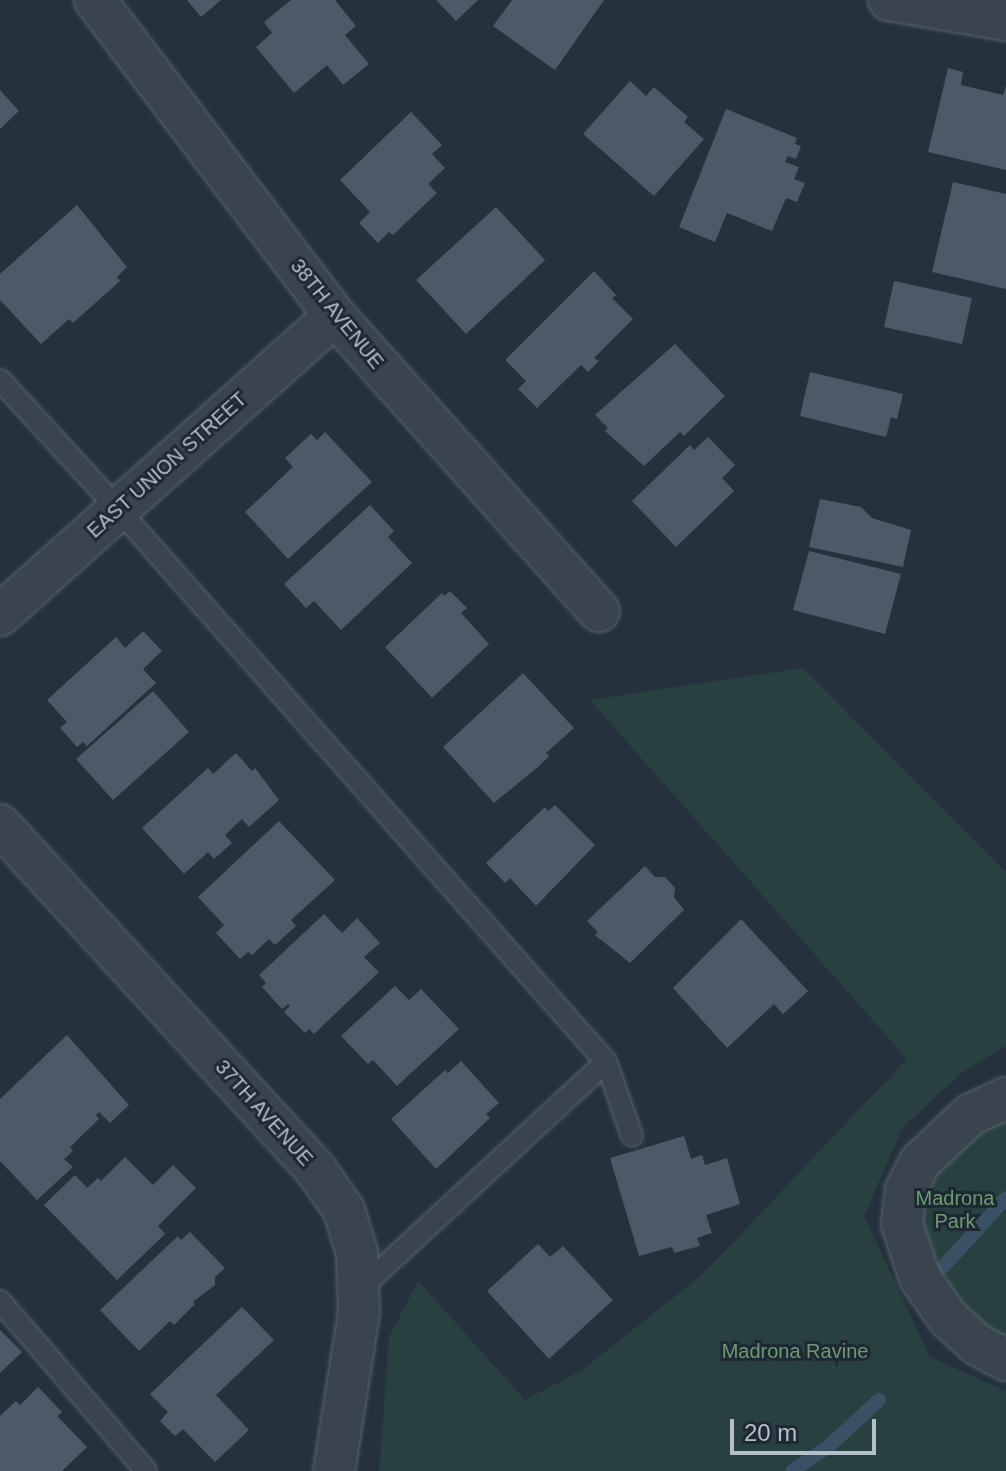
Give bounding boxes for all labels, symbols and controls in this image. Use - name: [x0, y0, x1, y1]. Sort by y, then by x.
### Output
- street label: 38TH AVENUE: [285, 254, 389, 374]
- street label: EAST UNION STREET: [82, 387, 252, 543]
- street label: 37TH AVENUE: [210, 1055, 318, 1171]
- park label: Madrona Park: [916, 1186, 994, 1233]
- park label: Madrona Ravine: [722, 1339, 868, 1363]
- scale bar: [734, 1403, 880, 1453]
- text: 20 m: [744, 1419, 797, 1446]

